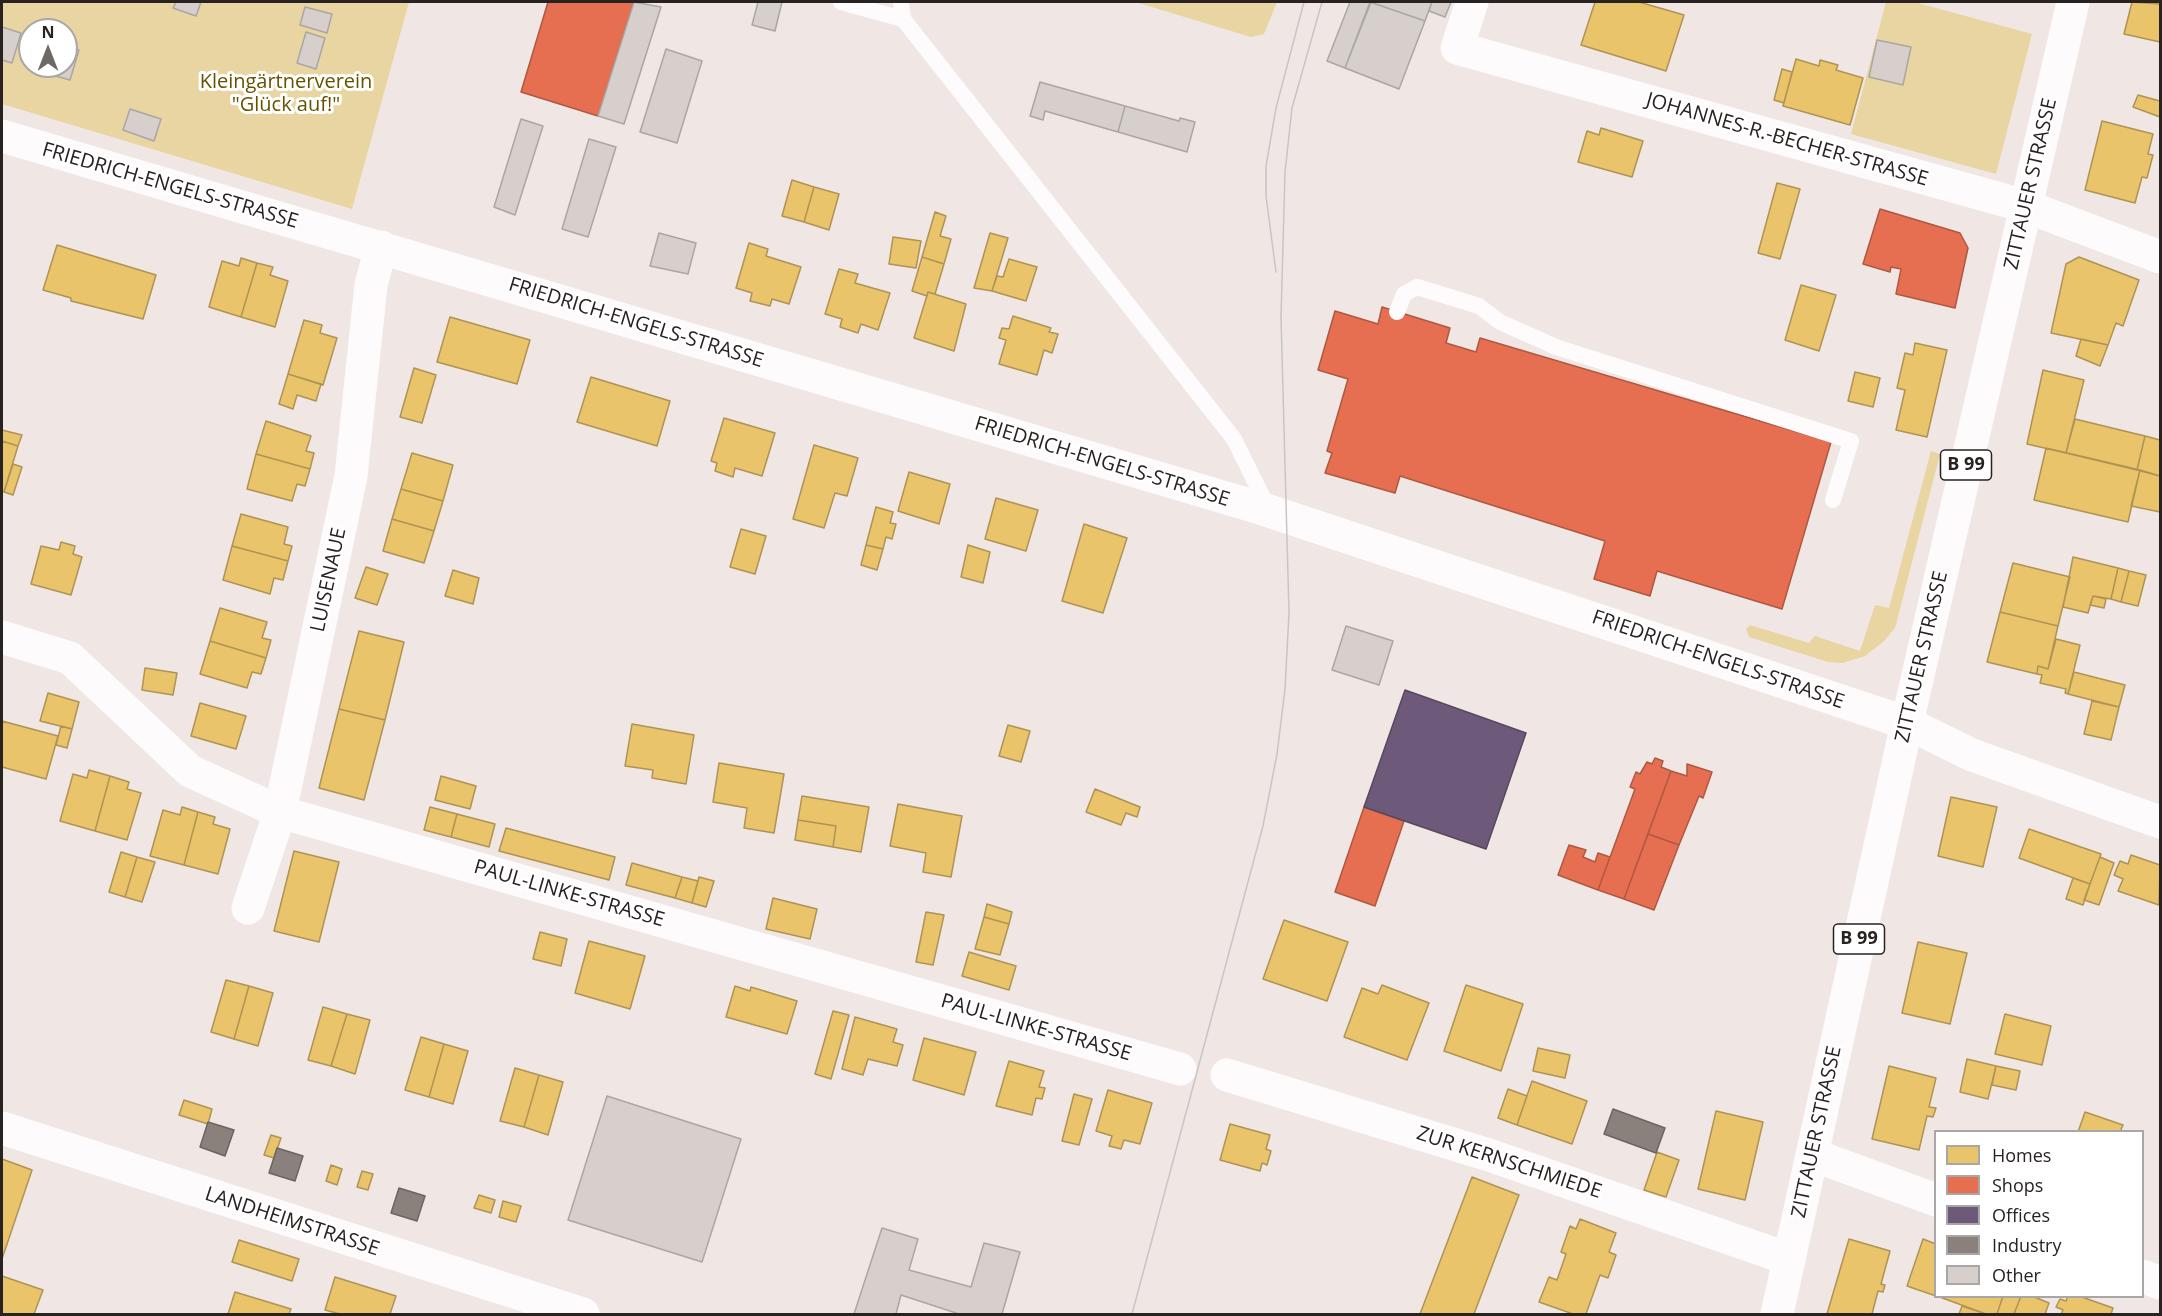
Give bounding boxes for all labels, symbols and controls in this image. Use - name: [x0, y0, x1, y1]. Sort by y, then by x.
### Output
- north arrow: [18, 18, 78, 78]
- text: N: [41, 21, 55, 43]
- park label: Kleingärtnerverein "Glück auf!": [200, 70, 372, 117]
- street label: JOHANNES-R.-BECHER-STRASSE: [1643, 88, 1931, 192]
- street label: ZITTAUER STRASSE: [2000, 96, 2062, 272]
- street label: FRIEDRICH-ENGELS-STRASSE: [39, 138, 301, 234]
- street label: FRIEDRICH-ENGELS-STRASSE: [506, 273, 766, 373]
- street label: FRIEDRICH-ENGELS-STRASSE: [972, 412, 1232, 512]
- road number: B 99: [1940, 450, 1992, 480]
- street label: LUISENAUE: [306, 526, 352, 634]
- street label: ZITTAUER STRASSE: [1891, 569, 1953, 745]
- street label: FRIEDRICH-ENGELS-STRASSE: [1589, 605, 1847, 715]
- street label: PAUL-LINKE-STRASSE: [471, 855, 667, 933]
- road number: B 99: [1834, 924, 1884, 954]
- street label: PAUL-LINKE-STRASSE: [938, 989, 1134, 1067]
- street label: ZITTAUER STRASSE: [1787, 1044, 1847, 1220]
- street label: ZUR KERNSCHMIEDE: [1414, 1122, 1604, 1204]
- legend: [1934, 1130, 2144, 1298]
- text: Homes: [1992, 1143, 2051, 1167]
- text: Shops: [1992, 1173, 2043, 1197]
- street label: LANDHEIMSTRASSE: [202, 1182, 382, 1262]
- text: Offices: [1992, 1203, 2050, 1227]
- text: Industry: [1992, 1233, 2062, 1257]
- text: Other: [1992, 1263, 2041, 1287]

